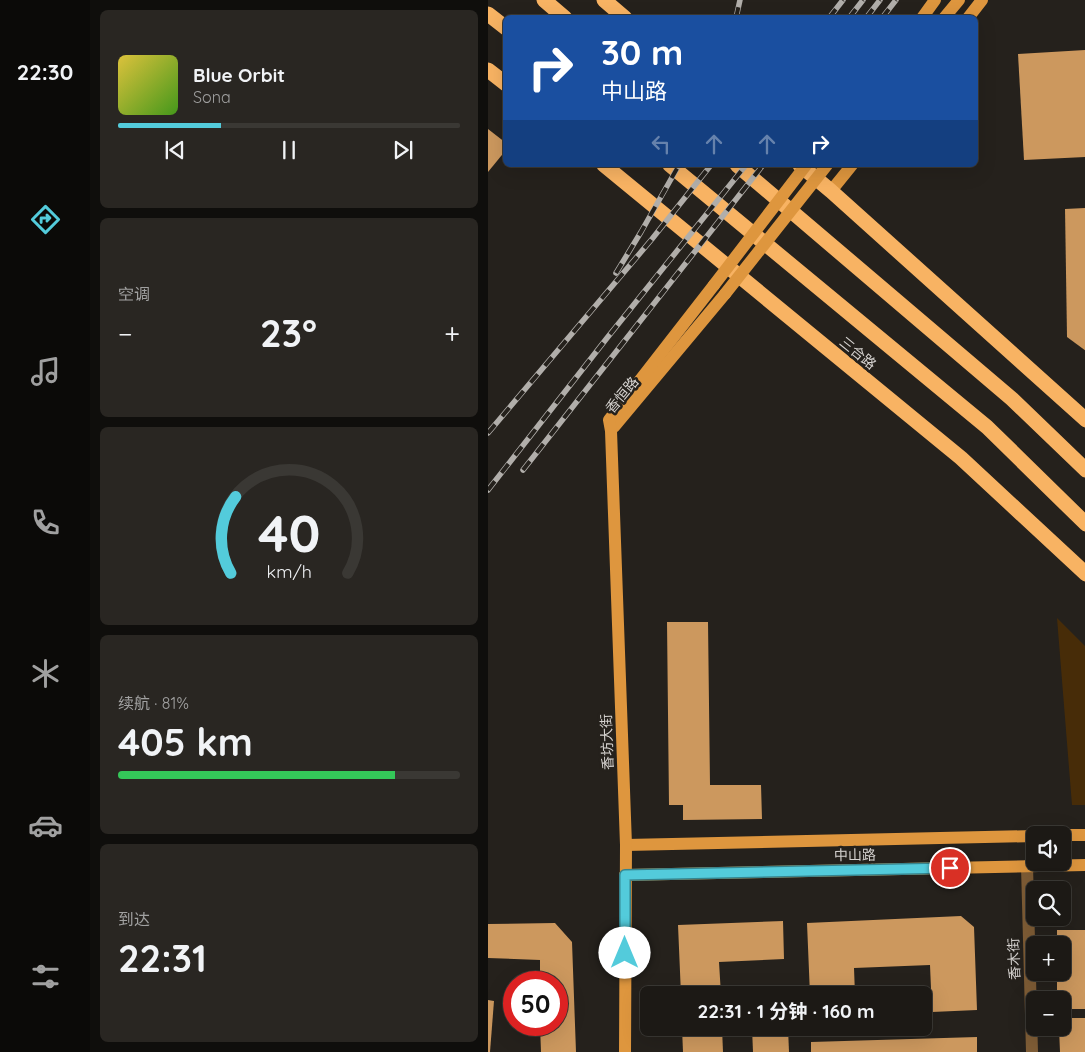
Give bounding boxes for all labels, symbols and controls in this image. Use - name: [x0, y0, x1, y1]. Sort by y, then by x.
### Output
- text: 30 m: [601, 30, 683, 74]
- icon: right: [518, 35, 583, 100]
- text: 22:30: [17, 58, 73, 86]
- text: Blue Orbit: [193, 63, 285, 87]
- text: 中山路: [601, 77, 667, 105]
- text: Sona: [193, 87, 231, 107]
- icon: left: [647, 130, 675, 158]
- icon: ahead: [700, 130, 728, 158]
- icon: ahead: [753, 130, 781, 158]
- icon: right: [806, 130, 834, 158]
- icon: previous: [161, 136, 189, 164]
- icon: pause: [275, 136, 303, 164]
- icon: next: [389, 136, 417, 164]
- icon: directions: [28, 202, 63, 237]
- text: 空调: [118, 284, 150, 304]
- text: 23°: [260, 309, 317, 357]
- text: −: [118, 316, 133, 351]
- text: +: [444, 316, 460, 351]
- street label: 三合路: [836, 333, 880, 373]
- icon: music: [28, 354, 63, 389]
- street label: 香恒路: [602, 373, 642, 417]
- text: 40: [258, 500, 320, 565]
- icon: phone: [28, 505, 63, 540]
- text: km/h: [266, 560, 312, 582]
- icon: climate: [28, 656, 63, 691]
- text: 续航 · 81%: [118, 693, 189, 713]
- street label: 香坊大街: [597, 714, 617, 770]
- text: 405 km: [118, 718, 253, 766]
- icon: car: [28, 808, 63, 843]
- map controls: [1026, 826, 1071, 1036]
- button: sound: [1026, 826, 1071, 871]
- street label: 中山路: [834, 846, 876, 864]
- pin: [929, 847, 971, 889]
- icon: arrive: [936, 854, 964, 882]
- button: search: [1026, 881, 1071, 926]
- text: 到达: [118, 909, 150, 929]
- position arrow: [598, 926, 650, 978]
- text: 22:31: [118, 934, 207, 982]
- button: +: [1026, 936, 1071, 981]
- street label: 香木街: [1004, 938, 1024, 980]
- icon: filters: [28, 959, 63, 994]
- speed limit sign: 50: [503, 971, 568, 1036]
- button: −: [1026, 991, 1071, 1036]
- text: 22:31 · 1 分钟 · 160 m: [697, 999, 875, 1023]

